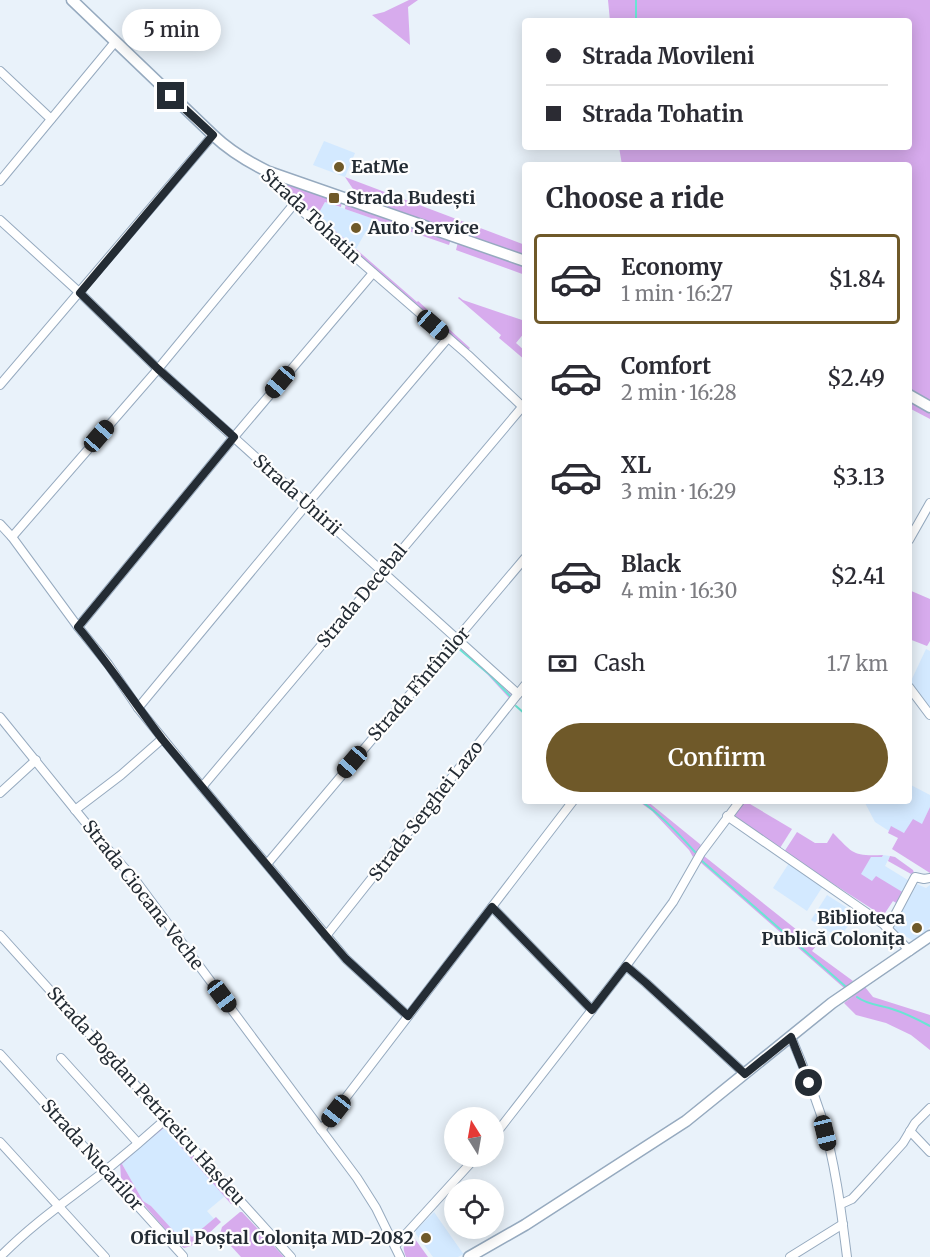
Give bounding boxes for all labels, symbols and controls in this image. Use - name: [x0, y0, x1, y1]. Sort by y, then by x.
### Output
- callout: 5 min: [122, 9, 220, 51]
- text: 5 min: [143, 17, 200, 42]
- text: Strada Movileni: [582, 42, 755, 70]
- route end: [157, 82, 184, 109]
- text: Strada Tohatin: [582, 100, 744, 128]
- place label: EatMe: [351, 155, 409, 178]
- marker: EatMe: [332, 160, 346, 174]
- street label: Strada Tohatin: [256, 163, 366, 268]
- text: Choose a ride: [546, 181, 724, 215]
- place label: Strada Budești: [346, 186, 476, 209]
- marker: Strada Budești: [327, 191, 341, 205]
- place label: Auto Service: [367, 216, 479, 239]
- marker: Auto Service: [349, 221, 363, 235]
- icon: car: [549, 252, 603, 306]
- text: Economy: [621, 253, 722, 281]
- text: $1.84: [829, 265, 885, 293]
- text: 1 min · 16:27: [621, 281, 733, 306]
- car: [414, 306, 452, 344]
- icon: car: [549, 351, 603, 405]
- text: Comfort: [621, 352, 711, 380]
- car: [262, 362, 298, 402]
- text: $2.49: [827, 364, 885, 392]
- text: 2 min · 16:28: [621, 380, 737, 405]
- car: [80, 417, 118, 455]
- street label: Strada Unirii: [248, 449, 346, 540]
- icon: car: [549, 450, 603, 504]
- text: XL: [621, 451, 651, 479]
- text: $3.13: [832, 463, 885, 491]
- text: 3 min · 16:29: [621, 479, 736, 504]
- street label: Strada Decebal: [312, 539, 412, 652]
- icon: car: [549, 549, 603, 603]
- text: Black: [621, 550, 681, 578]
- text: $2.41: [830, 562, 885, 590]
- text: 4 min · 16:30: [621, 578, 737, 603]
- street label: Strada Fîntînilor: [363, 622, 475, 746]
- icon: cash: [546, 647, 579, 680]
- text: Cash: [594, 649, 645, 677]
- text: 1.7 km: [827, 651, 888, 676]
- button: Confirm: [546, 723, 888, 792]
- street label: Strada Serghei Lazo: [364, 736, 488, 886]
- car: [333, 743, 371, 781]
- street label: Strada Ciocana Veche: [78, 815, 209, 974]
- place label: Biblioteca Publică Colonița: [761, 906, 905, 950]
- marker: Biblioteca Publică Colonița: [910, 921, 924, 935]
- car: [204, 976, 240, 1016]
- street label: Strada Bogdan Petriceicu Hașdeu: [42, 982, 251, 1210]
- route start: [795, 1069, 822, 1096]
- car: [318, 1091, 354, 1131]
- street label: Strada Nucarilor: [36, 1094, 148, 1215]
- north arrow: [444, 1107, 504, 1167]
- map controls: [444, 1107, 504, 1239]
- car: [812, 1113, 838, 1153]
- button: locate: [444, 1179, 504, 1239]
- place label: Oficiul Poștal Colonița MD-2082: [130, 1226, 414, 1249]
- marker: Oficiul Poștal Colonița MD-2082: [419, 1231, 433, 1245]

